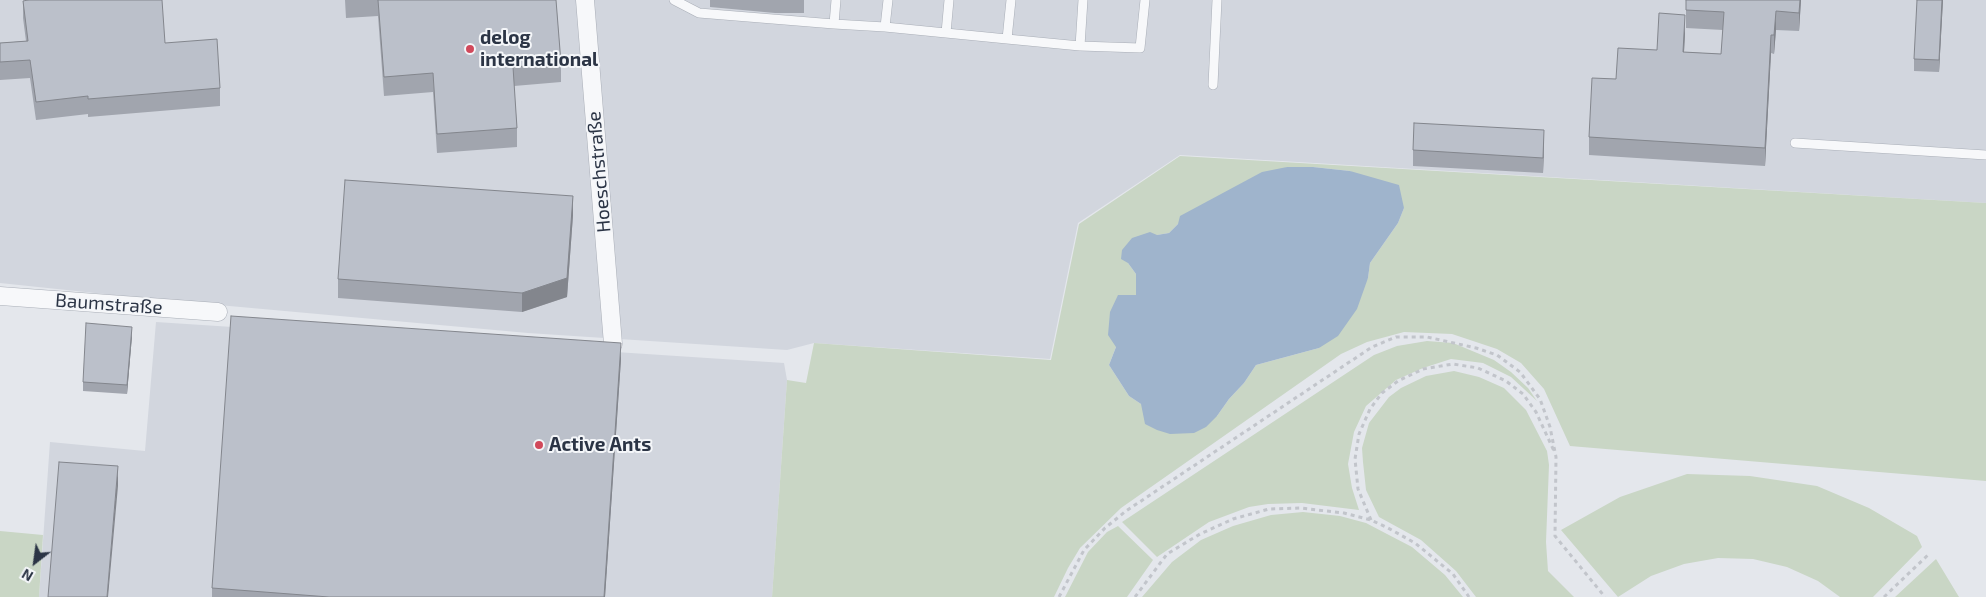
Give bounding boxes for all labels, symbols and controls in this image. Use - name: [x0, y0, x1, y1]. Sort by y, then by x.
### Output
- place label: delog international: [480, 27, 598, 71]
- marker: delog international: [464, 43, 476, 55]
- street label: Hoeschstraße: [582, 110, 616, 234]
- street label: Baumstraße: [55, 289, 163, 319]
- place label: Active Ants: [549, 434, 651, 456]
- marker: Active Ants: [533, 439, 545, 451]
- north arrow: [10, 537, 60, 587]
- text: N: [19, 566, 36, 585]

